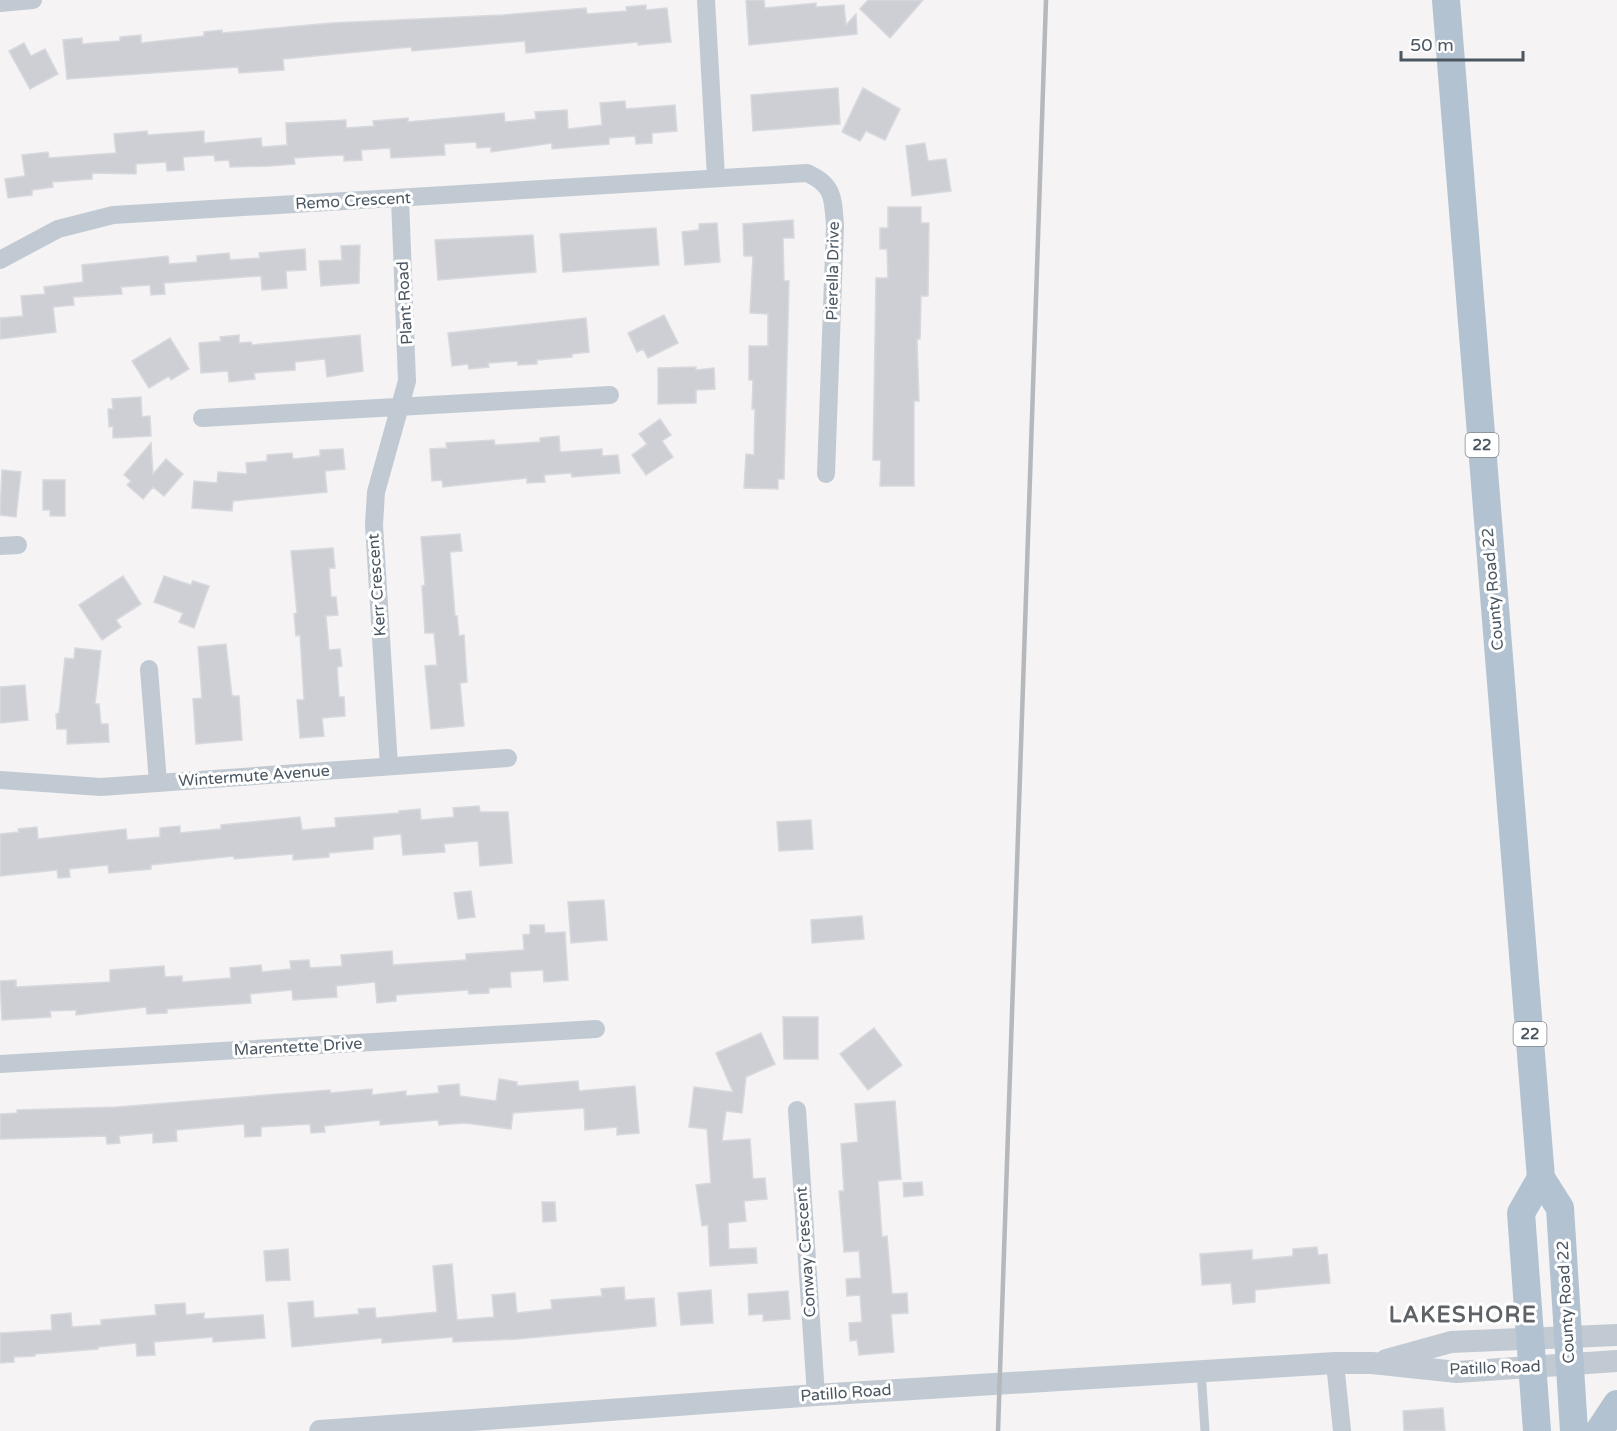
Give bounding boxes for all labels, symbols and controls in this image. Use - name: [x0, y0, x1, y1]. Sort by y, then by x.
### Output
- scale bar: [1401, 24, 1522, 62]
- text: 50 m: [1410, 34, 1454, 56]
- street label: Remo Crescent: [295, 188, 411, 214]
- street label: Pierella Drive: [822, 221, 844, 321]
- street label: Plant Road: [393, 261, 417, 345]
- road number: 22: [1466, 433, 1498, 457]
- street label: County Road 22: [1478, 527, 1508, 651]
- street label: Kerr Crescent: [363, 533, 391, 637]
- street label: Wintermute Avenue: [178, 761, 330, 791]
- road number: 22: [1514, 1022, 1546, 1046]
- street label: Marentette Drive: [233, 1034, 363, 1060]
- street label: Conway Crescent: [791, 1186, 821, 1318]
- street label: County Road 22: [1553, 1240, 1579, 1364]
- district label: LAKESHORE: [1389, 1302, 1537, 1328]
- street label: Patillo Road: [1449, 1356, 1541, 1380]
- street label: Patillo Road: [800, 1380, 892, 1406]

